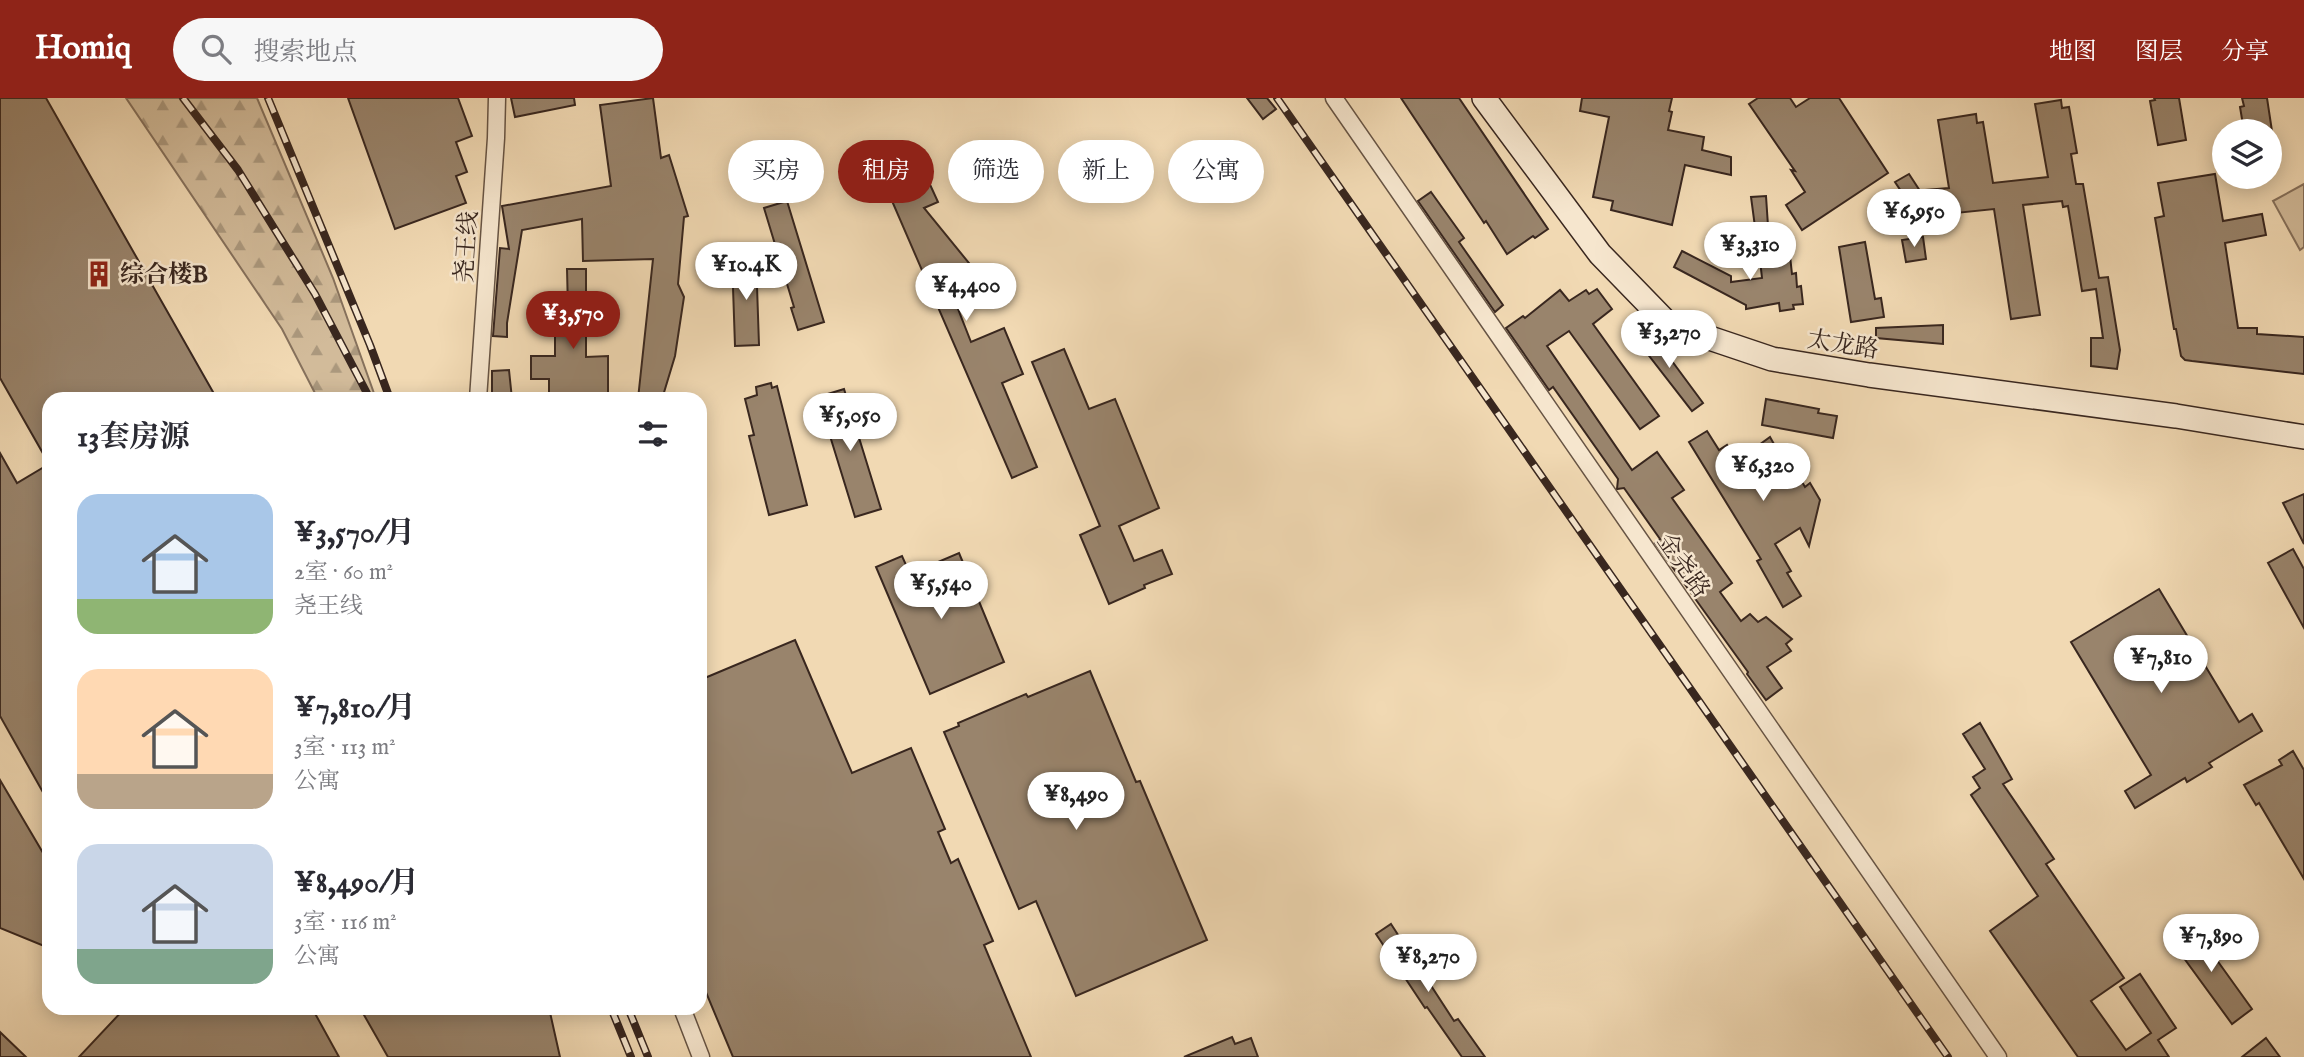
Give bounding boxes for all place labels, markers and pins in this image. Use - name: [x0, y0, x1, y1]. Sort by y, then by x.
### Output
- pin: ¥6,950: [1857, 190, 1971, 249]
- pin: ¥3,310: [1693, 222, 1807, 282]
- pin: ¥10.4K: [689, 242, 803, 302]
- building icon: 综合楼B: [84, 259, 114, 289]
- place label: 综合楼B: [120, 260, 208, 291]
- pin: ¥4,400: [909, 264, 1023, 323]
- pin: ¥3,570: [516, 292, 630, 351]
- pin: ¥3,270: [1612, 310, 1726, 370]
- pin: ¥5,050: [793, 394, 907, 453]
- pin: ¥6,320: [1706, 444, 1820, 503]
- pin: ¥5,540: [884, 561, 998, 621]
- pin: ¥7,810: [2104, 636, 2218, 695]
- pin: ¥8,490: [1019, 772, 1133, 832]
- pin: ¥7,890: [2154, 914, 2268, 974]
- pin: ¥8,270: [1371, 934, 1485, 994]

